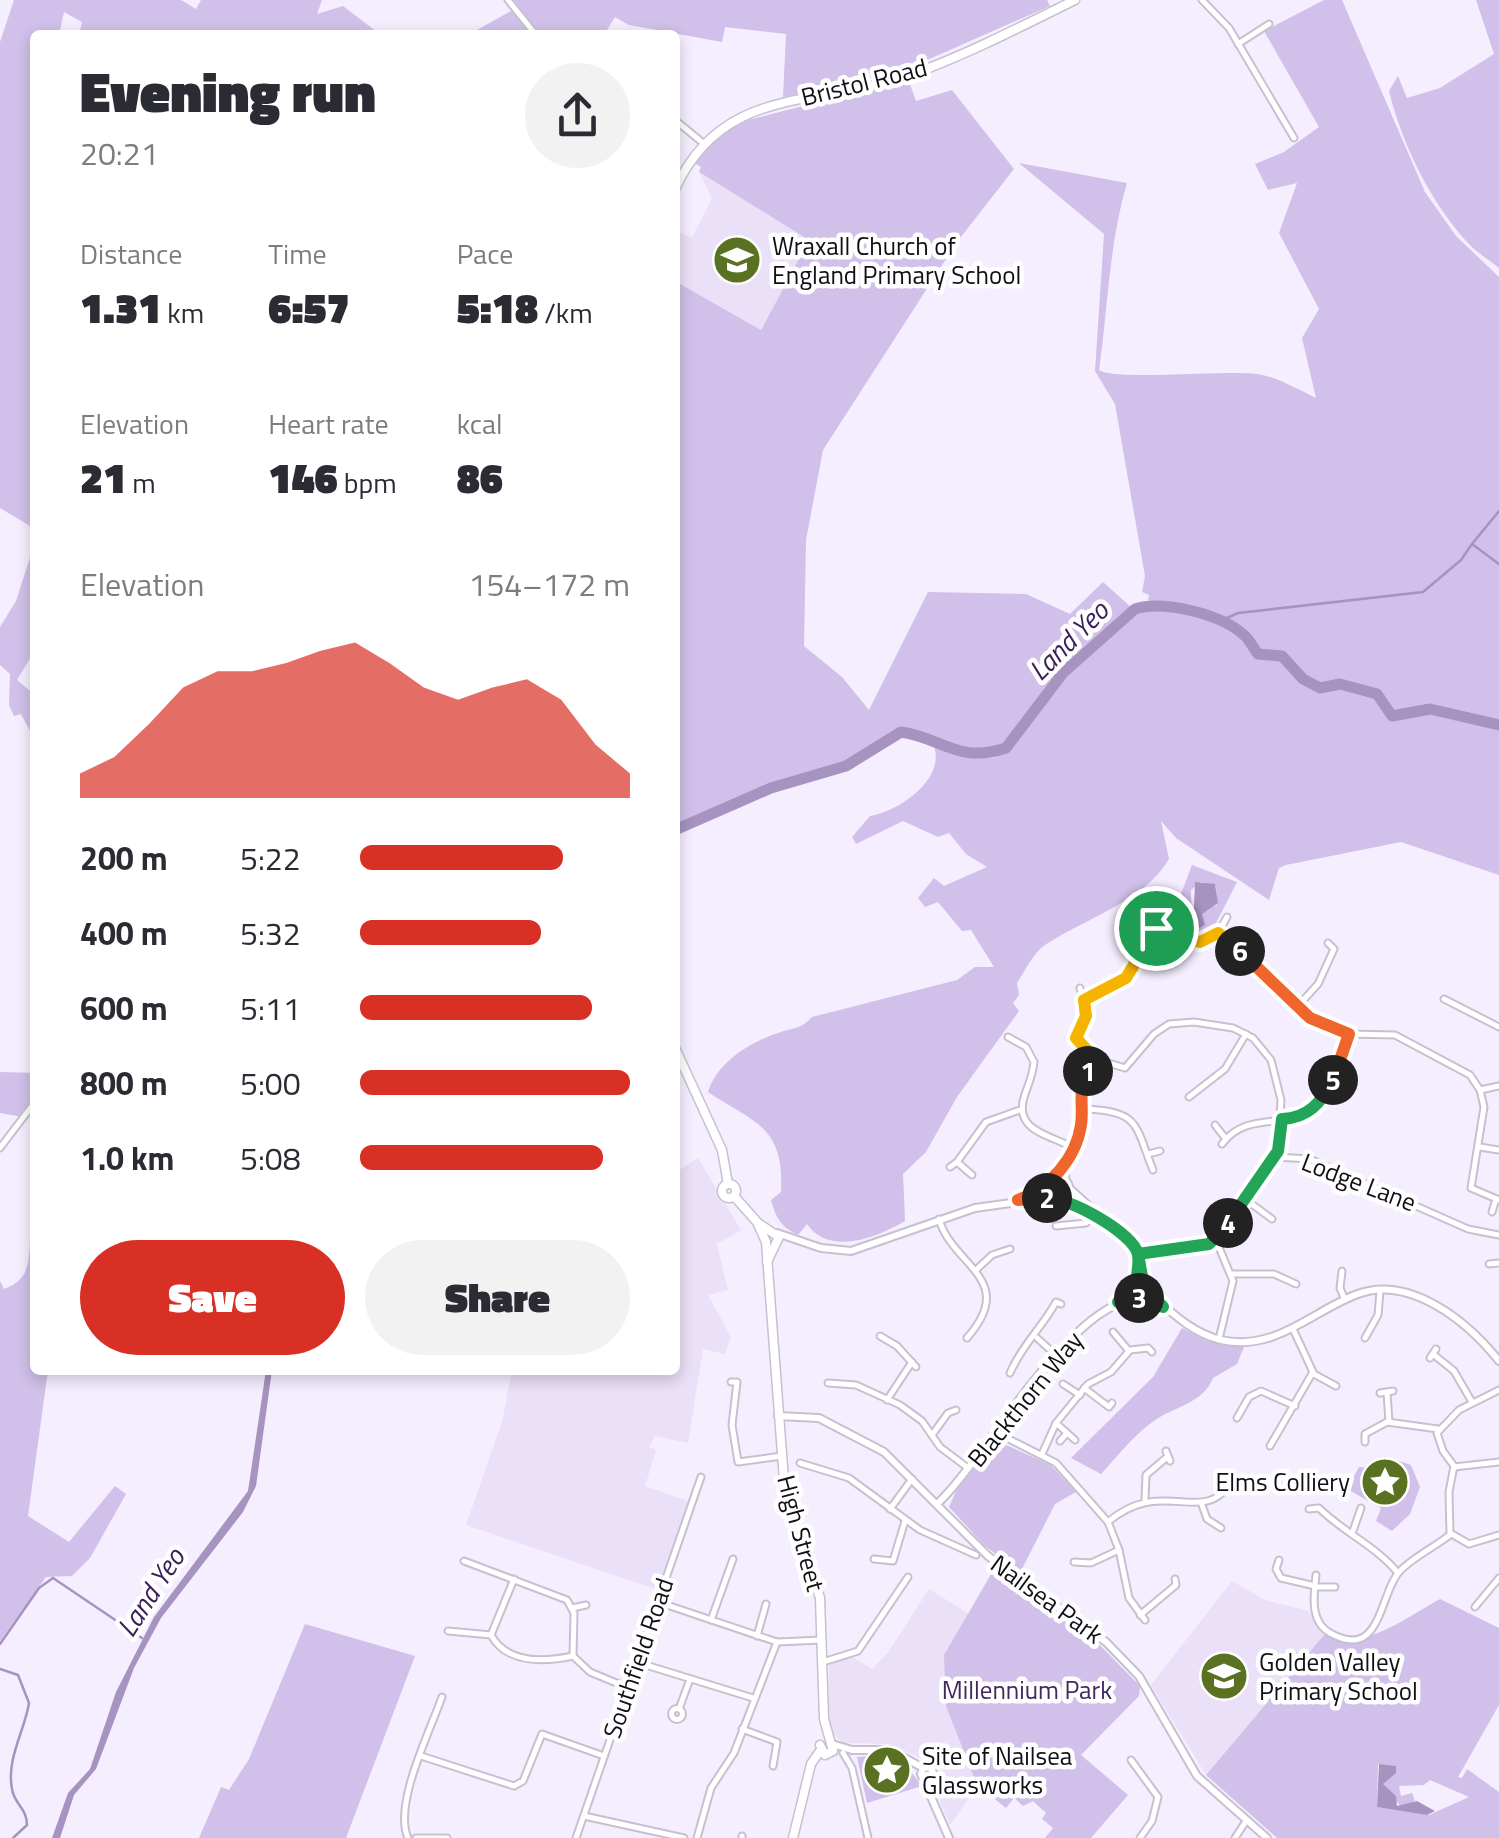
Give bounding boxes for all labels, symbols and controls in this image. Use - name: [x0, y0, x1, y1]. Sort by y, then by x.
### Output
- street label: Bristol Road: [797, 48, 931, 116]
- text: Evening run: [80, 50, 376, 133]
- button: share: [525, 63, 630, 168]
- text: 20:21: [80, 129, 159, 177]
- place label: Wraxall Church of England Primary School: [772, 227, 1021, 294]
- text: Distance: [80, 232, 182, 275]
- text: Time: [268, 232, 327, 275]
- text: Pace: [457, 232, 513, 275]
- school or university icon: Wraxall Church of England Primary School: [711, 234, 763, 286]
- text: 1.31: [80, 275, 161, 339]
- text: 6:57: [268, 275, 350, 339]
- text: 5:18: [457, 275, 538, 339]
- text: km: [161, 291, 204, 334]
- text: /km: [538, 291, 593, 334]
- text: Elevation: [80, 402, 189, 445]
- text: Heart rate: [268, 402, 389, 445]
- text: kcal: [457, 402, 502, 445]
- text: 21: [80, 445, 126, 509]
- text: 146: [268, 445, 338, 509]
- text: 86: [457, 445, 503, 509]
- text: m: [126, 461, 156, 504]
- text: bpm: [338, 461, 397, 504]
- text: Elevation: [80, 560, 204, 608]
- text: 154–172 m: [468, 560, 630, 608]
- water label: Land Yeo: [1018, 589, 1119, 690]
- text: 200 m: [80, 834, 168, 882]
- text: 5:22: [240, 834, 301, 882]
- pin: [1114, 886, 1199, 971]
- icon: arrive: [1129, 901, 1184, 956]
- text: 400 m: [80, 909, 168, 957]
- text: 5:32: [240, 909, 301, 957]
- pin: 6: [1215, 926, 1265, 976]
- text: 6: [1232, 929, 1248, 972]
- text: 600 m: [80, 984, 168, 1032]
- text: 5:11: [240, 984, 301, 1032]
- pin: 1: [1063, 1046, 1113, 1096]
- text: 1: [1080, 1049, 1096, 1092]
- pin: 5: [1308, 1055, 1358, 1105]
- text: 5: [1325, 1058, 1341, 1101]
- text: 800 m: [80, 1059, 168, 1107]
- text: 5:00: [240, 1059, 301, 1107]
- text: 1.0 km: [80, 1134, 174, 1182]
- text: 5:08: [240, 1134, 301, 1182]
- street label: Lodge Lane: [1296, 1143, 1422, 1221]
- pin: 2: [1022, 1173, 1072, 1223]
- text: 2: [1039, 1176, 1055, 1219]
- pin: 4: [1203, 1198, 1253, 1248]
- text: 4: [1220, 1201, 1236, 1244]
- button: Save: [80, 1240, 345, 1355]
- button: Share: [365, 1240, 630, 1355]
- pin: 3: [1114, 1273, 1164, 1323]
- text: 3: [1131, 1276, 1147, 1319]
- street label: Blackthorn Way: [958, 1323, 1092, 1475]
- place icon: Elms Colliery: [1359, 1456, 1411, 1508]
- place label: Elms Colliery: [1215, 1463, 1350, 1501]
- street label: High Street: [767, 1471, 835, 1595]
- water label: Land Yeo: [105, 1538, 196, 1645]
- street label: Nailsea Park: [983, 1545, 1111, 1653]
- street label: Southfield Road: [593, 1573, 683, 1743]
- place label: Golden Valley Primary School: [1259, 1643, 1418, 1710]
- school or university icon: Golden Valley Primary School: [1198, 1650, 1250, 1702]
- park label: Millennium Park: [942, 1671, 1112, 1709]
- place label: Site of Nailsea Glassworks: [922, 1737, 1073, 1804]
- place icon: Site of Nailsea Glassworks: [861, 1744, 913, 1796]

